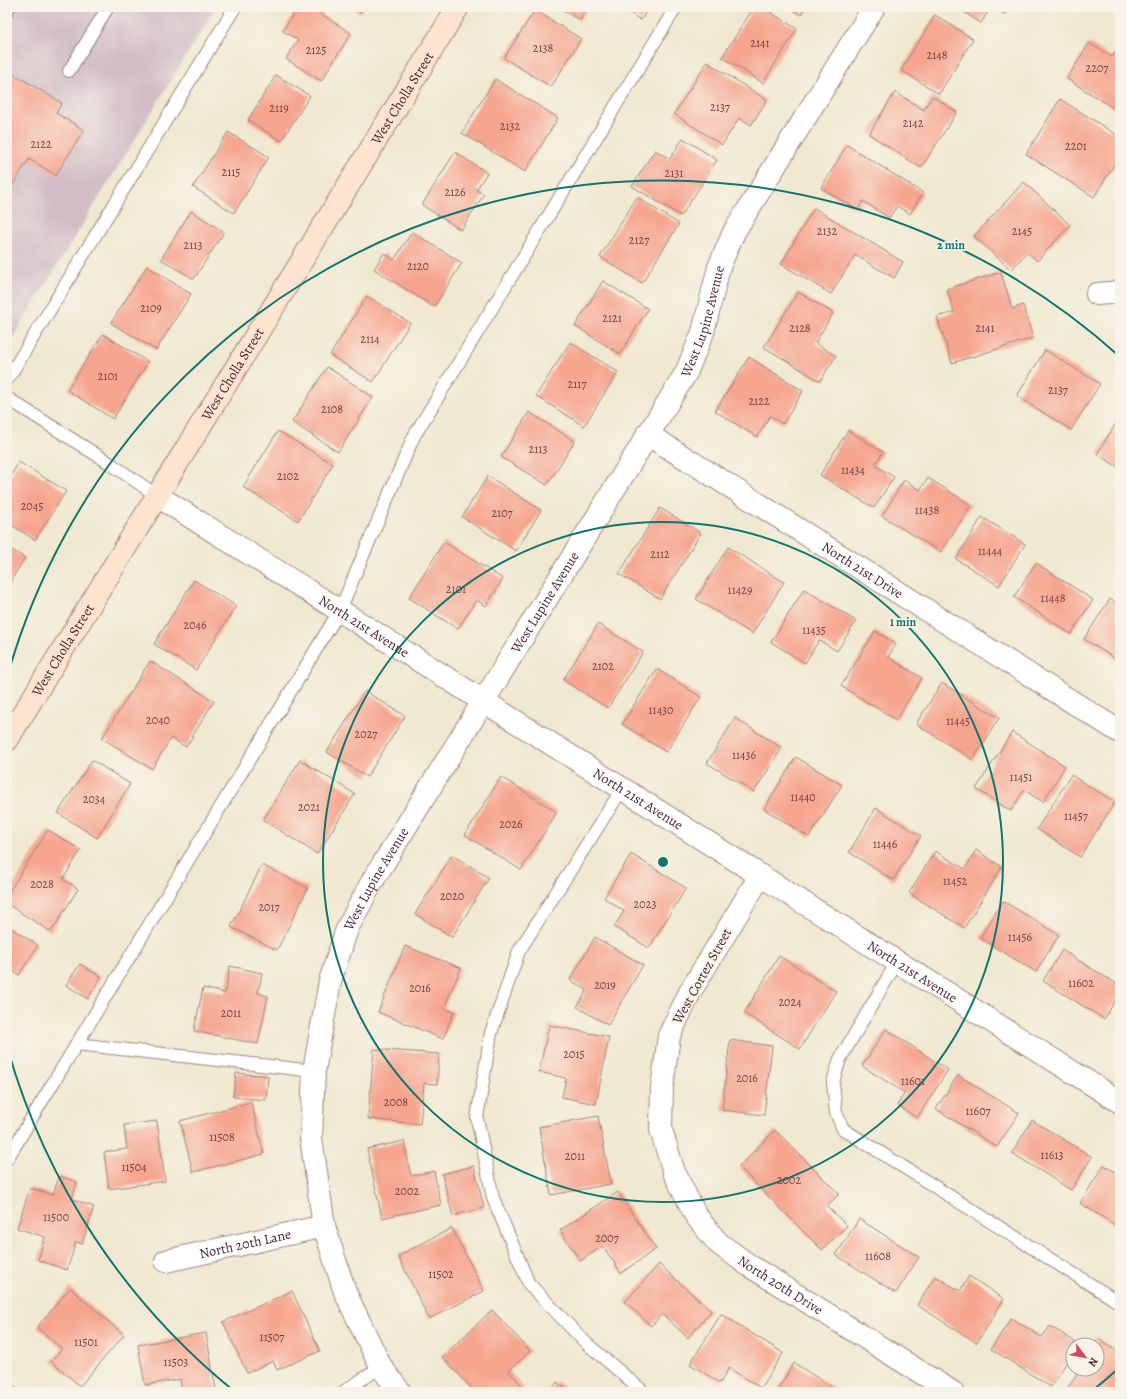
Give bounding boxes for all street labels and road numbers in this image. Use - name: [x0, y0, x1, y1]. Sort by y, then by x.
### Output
- street label: West Cholla Street: [366, 48, 438, 148]
- street label: West Lupine Avenue: [676, 263, 729, 381]
- street label: West Cholla Street: [196, 324, 268, 424]
- street label: North 21st Drive: [818, 537, 907, 603]
- street label: West Lupine Avenue: [505, 548, 583, 657]
- street label: North 21st Avenue: [315, 591, 413, 662]
- street label: West Cholla Street: [26, 600, 98, 700]
- street label: North 21st Avenue: [590, 763, 687, 834]
- street label: West Lupine Avenue: [338, 824, 413, 934]
- street label: West Cortez Street: [667, 924, 736, 1028]
- street label: North 21st Avenue: [864, 936, 961, 1007]
- street label: North 20th Lane: [197, 1224, 293, 1263]
- street label: North 20th Drive: [734, 1251, 827, 1319]

